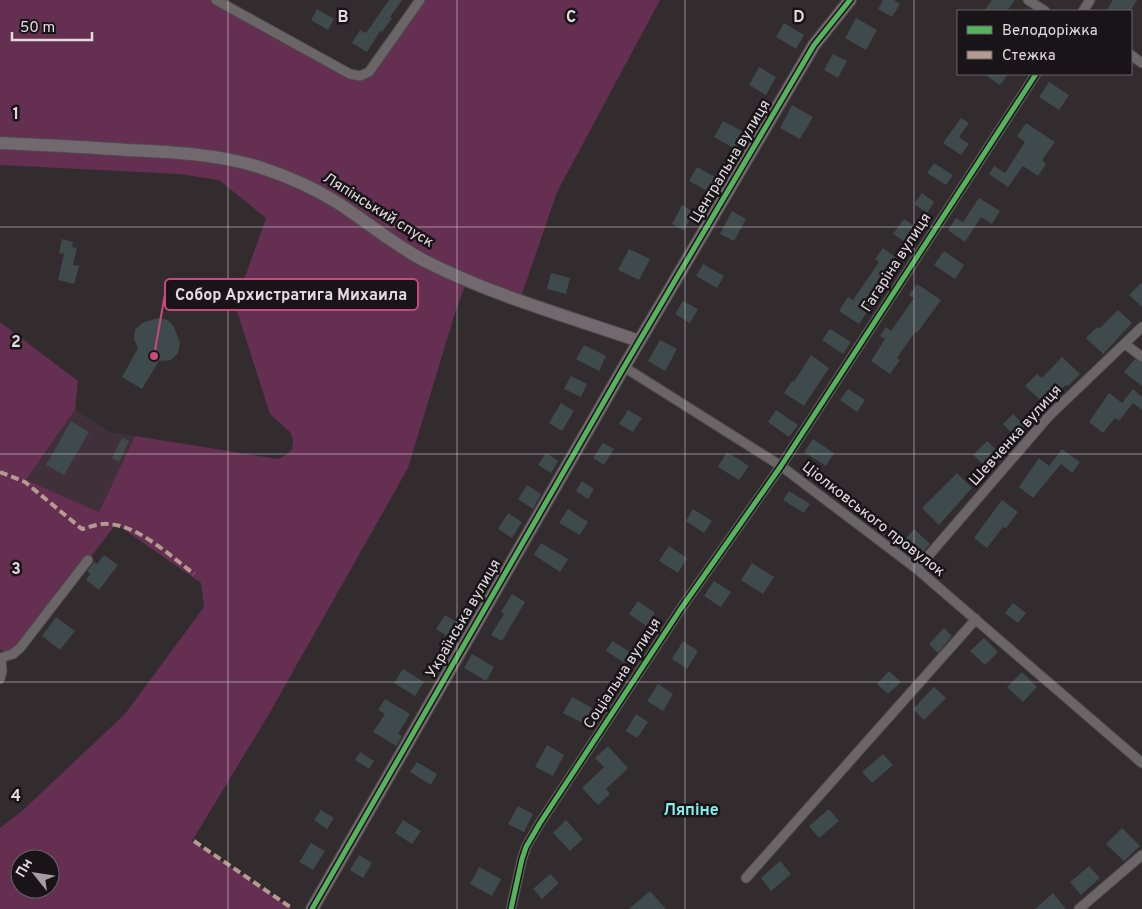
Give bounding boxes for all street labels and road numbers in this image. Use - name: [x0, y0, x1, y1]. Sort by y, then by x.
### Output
- street label: Центральна вулиця: [687, 97, 775, 227]
- street label: Ляпінський спуск: [319, 169, 437, 253]
- street label: Гагаріна вулиця: [858, 210, 936, 316]
- street label: Шевченка вулиця: [966, 381, 1066, 491]
- street label: Ціолковського провулок: [798, 458, 948, 582]
- street label: Українська вулиця: [422, 556, 506, 682]
- street label: Соціальна вулиця: [580, 615, 666, 733]

